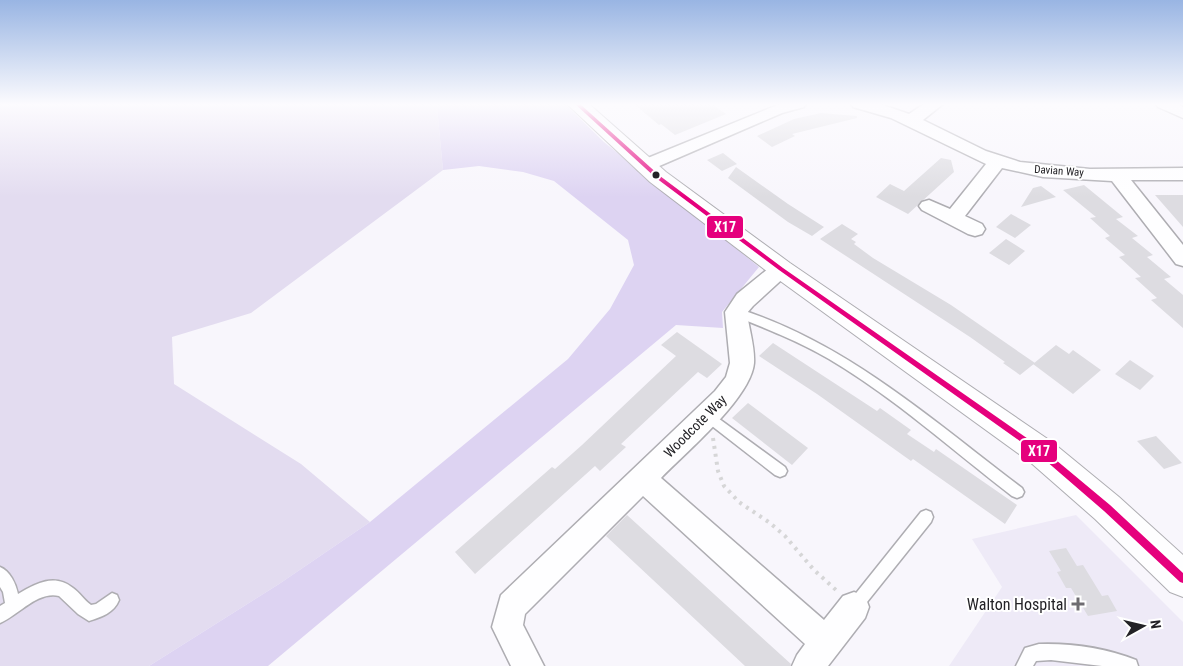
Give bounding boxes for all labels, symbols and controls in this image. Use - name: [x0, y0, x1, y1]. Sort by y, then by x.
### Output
- street label: Davian Way: [1034, 163, 1085, 179]
- unlabelled marker: [651, 170, 661, 180]
- line badge: X17: [706, 215, 744, 239]
- text: X17: [714, 219, 736, 235]
- street label: Woodcote Way: [660, 391, 730, 461]
- line badge: X17: [1020, 439, 1058, 463]
- text: X17: [1028, 443, 1050, 459]
- place label: Walton Hospital: [967, 595, 1067, 614]
- marker: Walton Hospital: [1071, 597, 1085, 611]
- north arrow: [1118, 601, 1168, 651]
- text: N: [1147, 619, 1164, 630]

